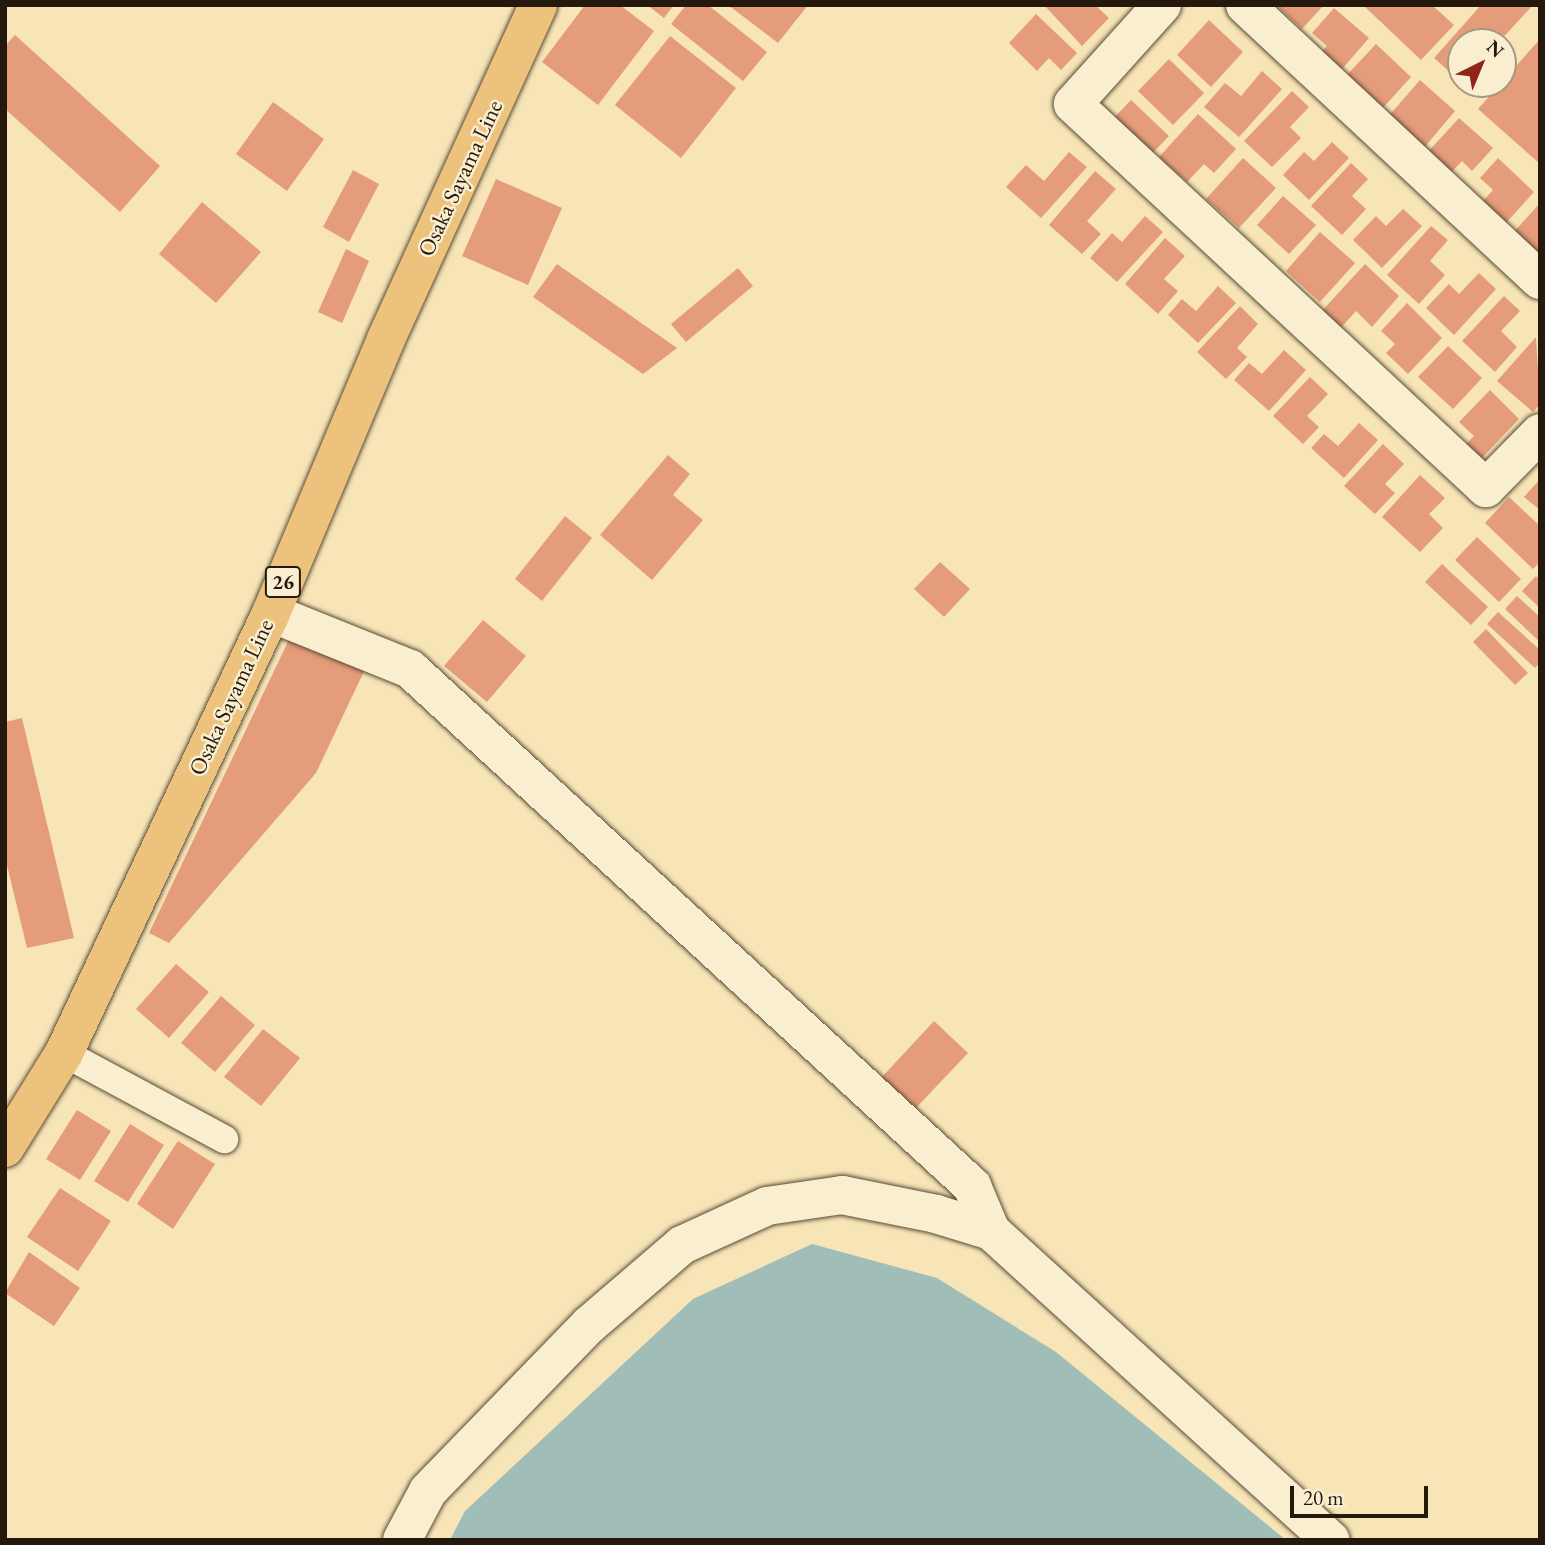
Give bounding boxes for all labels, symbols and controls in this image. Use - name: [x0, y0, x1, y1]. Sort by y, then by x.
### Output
- north arrow: [1447, 28, 1517, 98]
- text: N: [1481, 34, 1509, 63]
- street label: Osaka Sayama Line: [412, 96, 508, 260]
- road number: 26: [264, 564, 302, 600]
- street label: Osaka Sayama Line: [183, 615, 279, 779]
- scale bar: [1293, 1472, 1431, 1516]
- text: 20 m: [1303, 1484, 1344, 1511]

